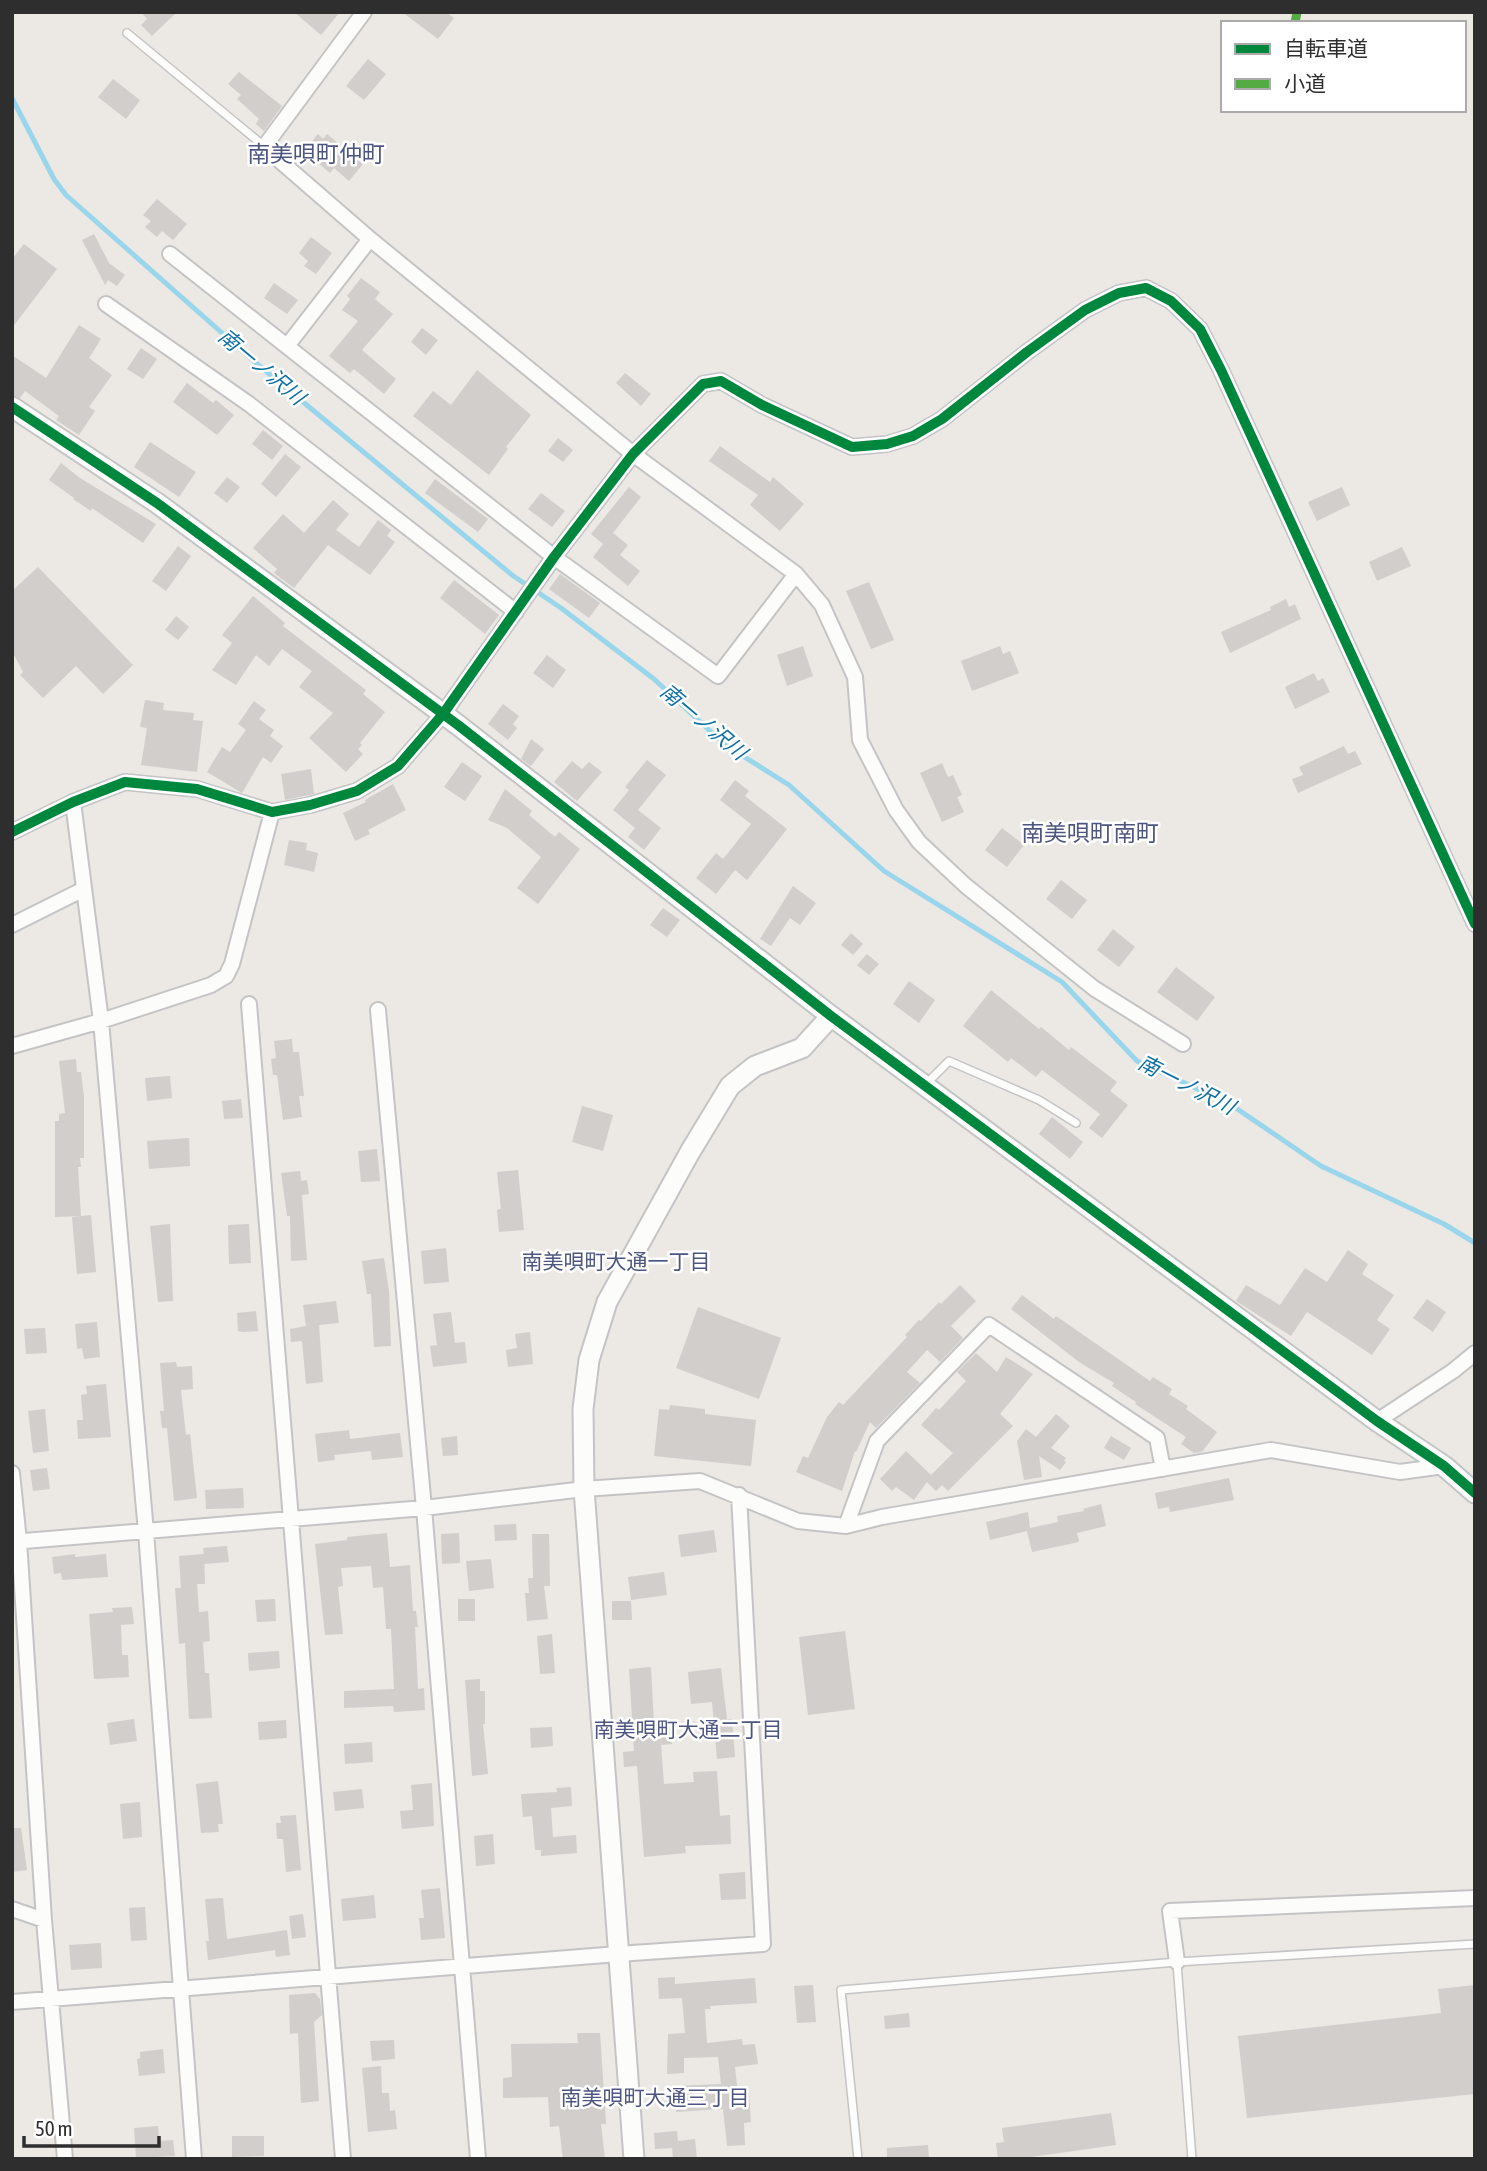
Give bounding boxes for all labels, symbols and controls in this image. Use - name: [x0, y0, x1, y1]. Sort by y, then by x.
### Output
- legend: [1221, 21, 1466, 112]
- text: 自転車道: [1284, 36, 1368, 60]
- text: 小道: [1284, 71, 1326, 95]
- district label: 南美唄町仲町: [247, 141, 385, 167]
- water label: 南一ノ沢川: [214, 323, 311, 410]
- water label: 南一ノ沢川: [656, 678, 753, 765]
- district label: 南美唄町南町: [1021, 820, 1159, 846]
- water label: 南一ノ沢川: [1135, 1049, 1241, 1119]
- district label: 南美唄町大通一丁目: [522, 1249, 711, 1273]
- district label: 南美唄町大通二丁目: [594, 1717, 783, 1741]
- district label: 南美唄町大通三丁目: [561, 2085, 750, 2109]
- scale bar: [24, 2104, 159, 2148]
- text: 50 m: [35, 2116, 73, 2140]

